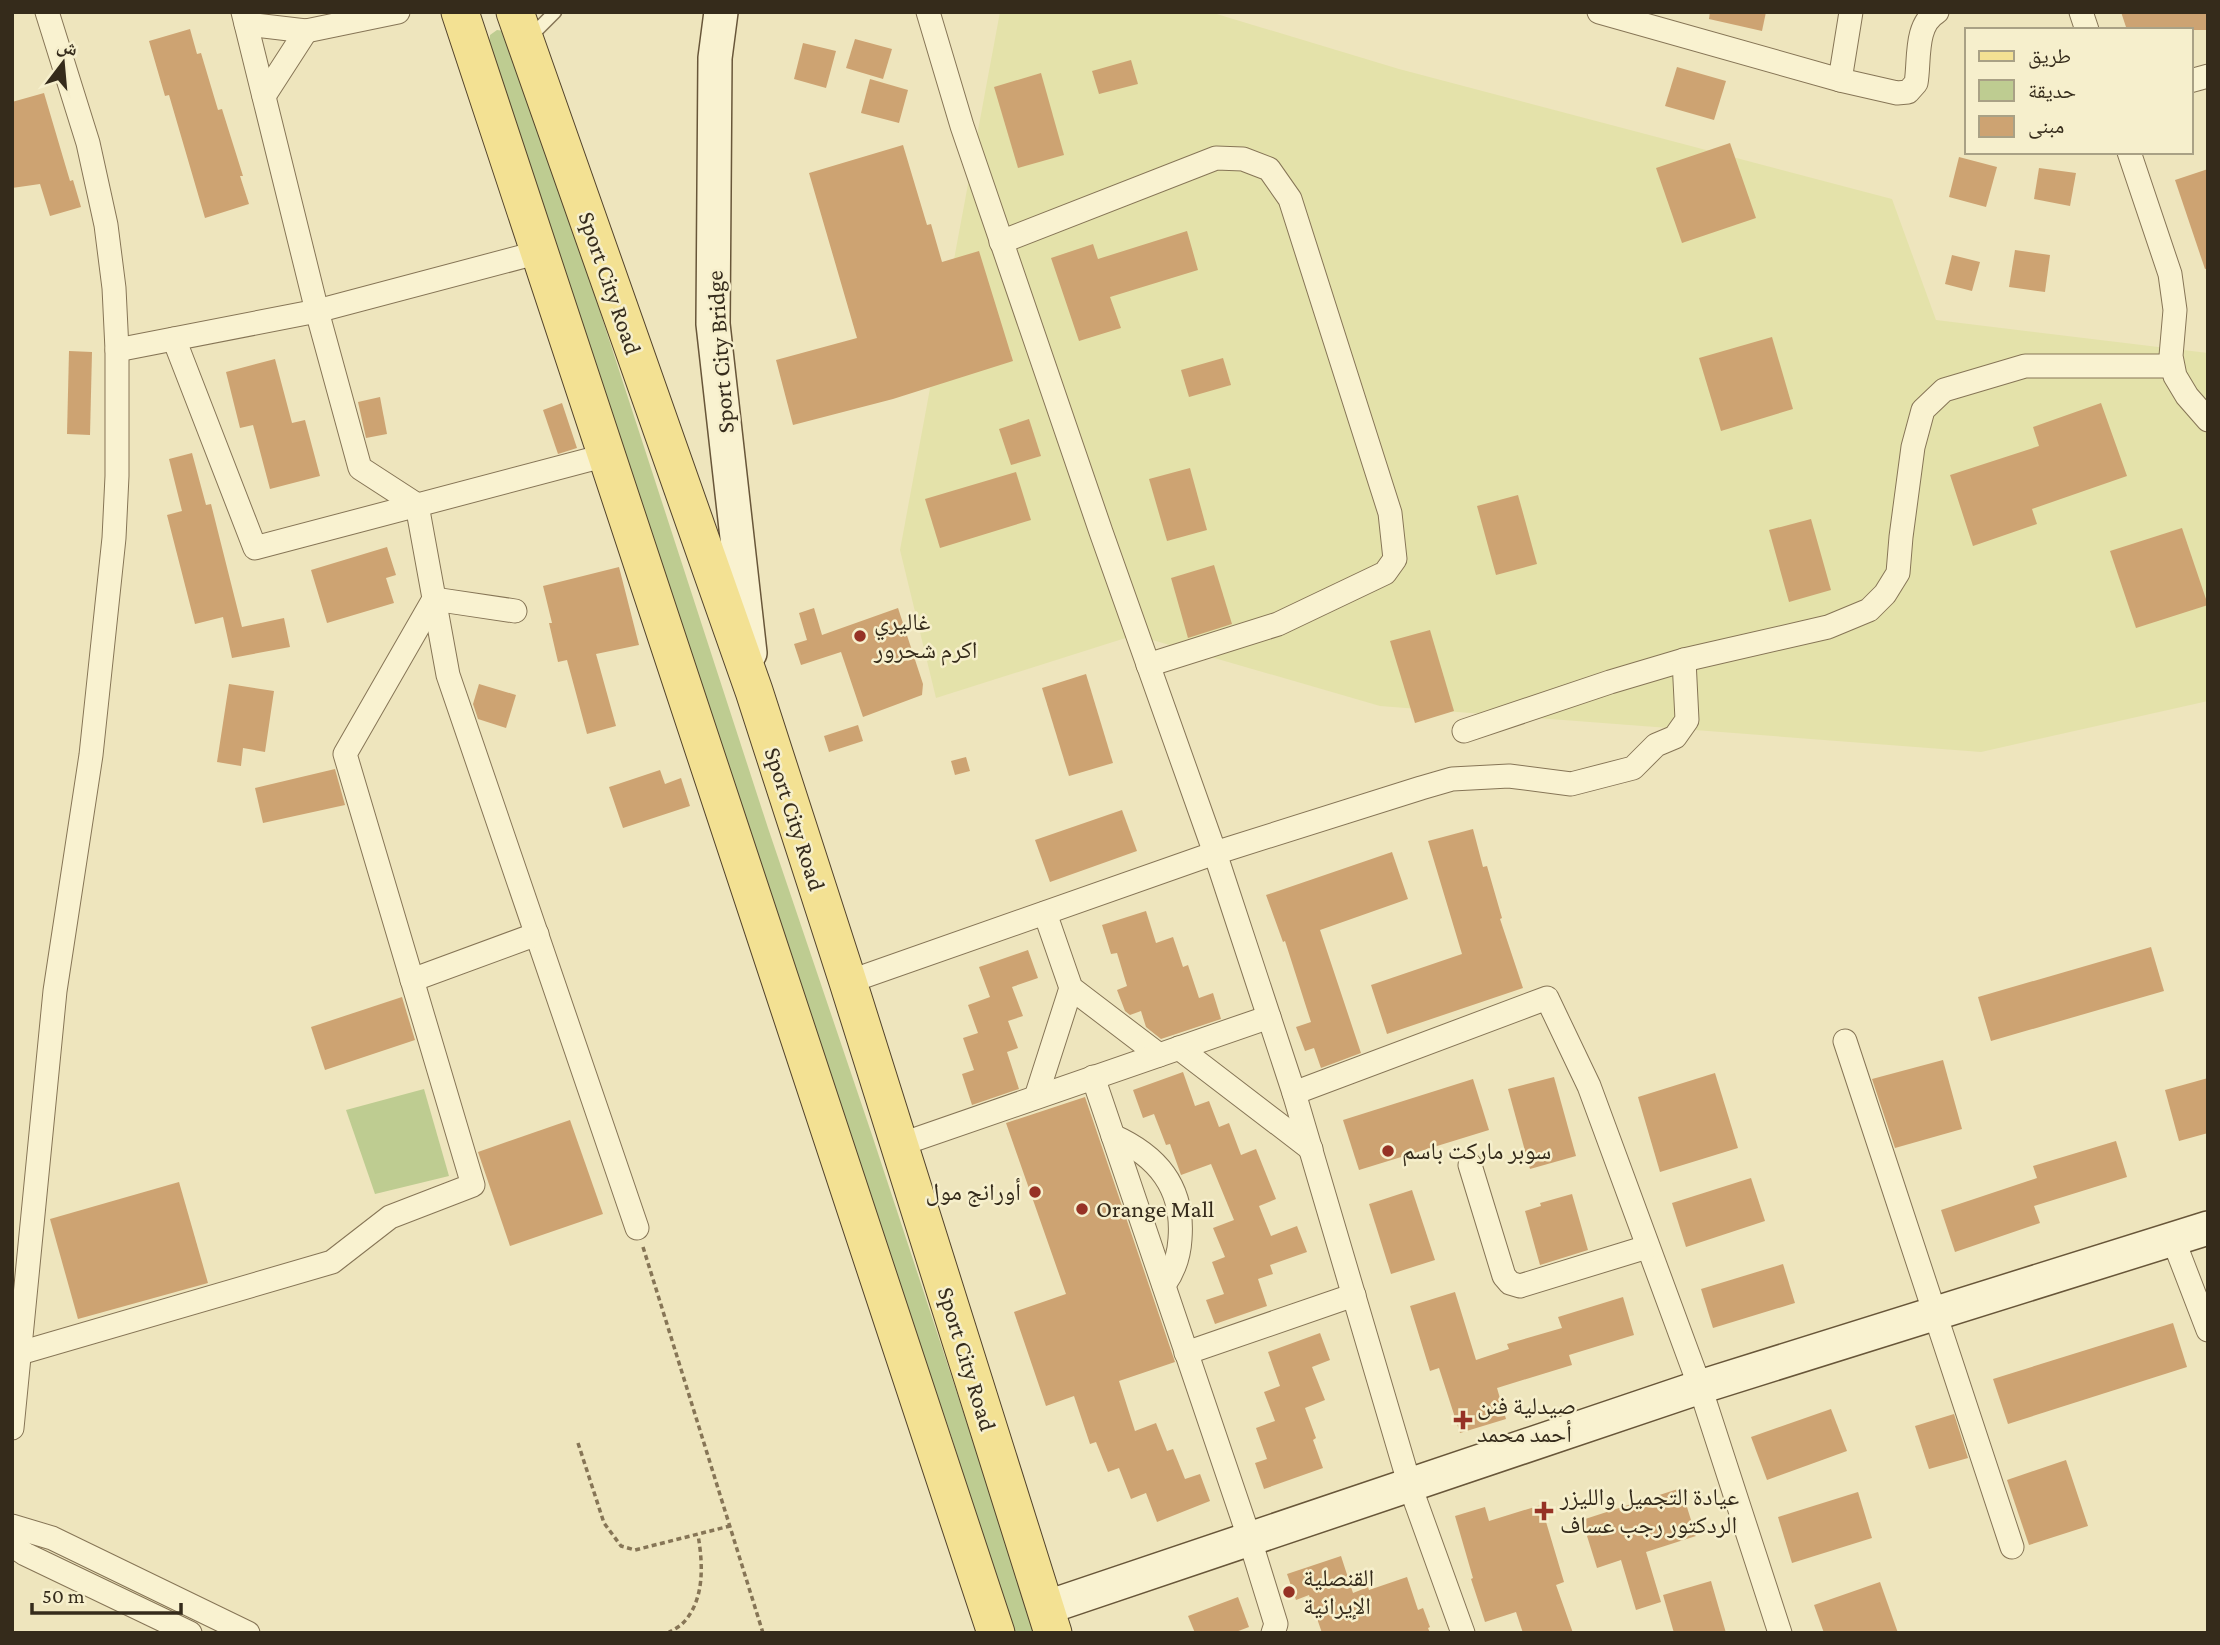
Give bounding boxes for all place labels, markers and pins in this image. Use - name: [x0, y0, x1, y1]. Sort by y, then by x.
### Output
- place label: غاليري اكرم شحرور: [873, 608, 978, 666]
- marker: غاليري اكرم شحرور: [852, 628, 868, 644]
- place label: سوبر ماركت باسم: [1402, 1137, 1551, 1167]
- marker: سوبر ماركت باسم: [1380, 1143, 1396, 1159]
- place label: أورانج مول: [926, 1178, 1021, 1207]
- marker: أورانج مول: [1027, 1184, 1043, 1200]
- place label: Orange Mall: [1096, 1195, 1214, 1222]
- marker: Orange Mall: [1074, 1201, 1090, 1217]
- place label: صيدلية فنن أحمد محمد: [1477, 1392, 1576, 1447]
- marker: صيدلية فنن أحمد محمد: [1455, 1412, 1471, 1428]
- place label: عيادة التجميل والليزر الردكتور رجب عساف: [1559, 1483, 1739, 1539]
- marker: عيادة التجميل والليزر الردكتور رجب عساف: [1534, 1501, 1554, 1521]
- place label: القنصلية الإيرانية: [1303, 1564, 1374, 1620]
- marker: القنصلية الإيرانية: [1281, 1584, 1297, 1600]

